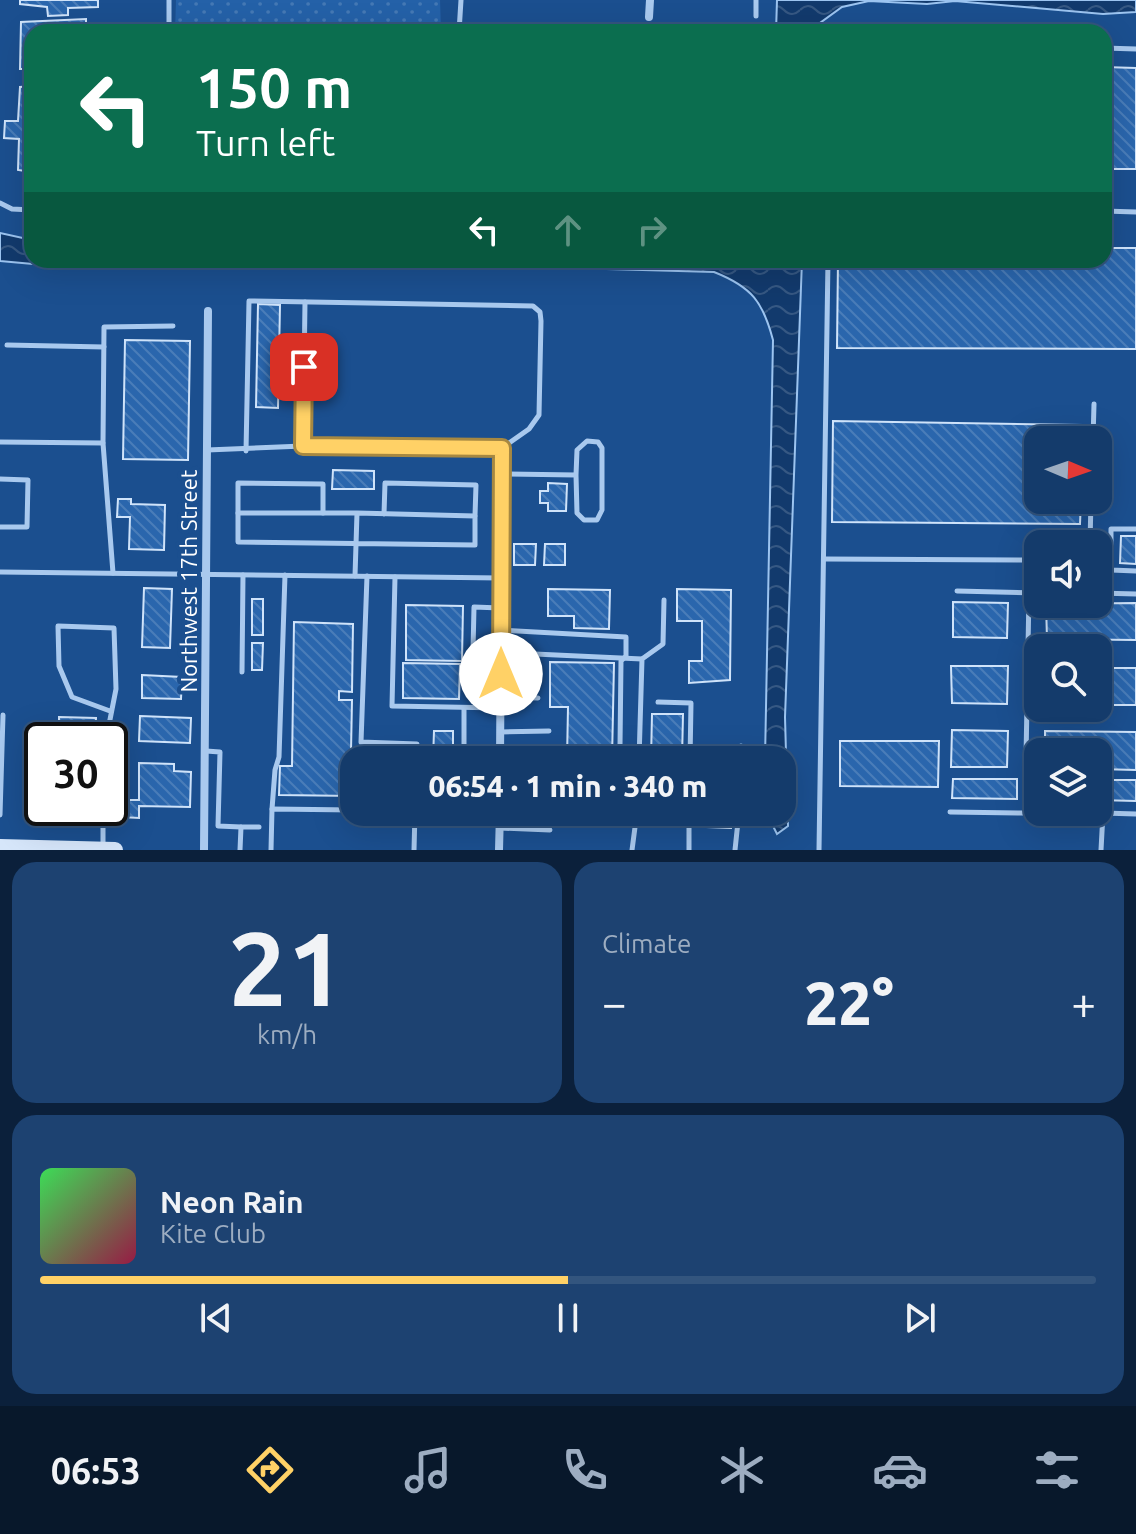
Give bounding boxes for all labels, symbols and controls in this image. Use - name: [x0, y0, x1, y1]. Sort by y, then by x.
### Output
- icon: left: [64, 56, 168, 160]
- text: 150 m: [196, 56, 352, 119]
- text: Turn left: [196, 122, 335, 163]
- icon: left: [462, 208, 506, 252]
- icon: ahead: [546, 208, 590, 252]
- icon: right: [630, 208, 674, 252]
- pin: [270, 333, 338, 401]
- icon: arrive: [282, 345, 326, 389]
- north arrow: [1024, 426, 1112, 514]
- map controls: [1024, 426, 1112, 826]
- street label: Northwest 17th Street: [176, 469, 201, 693]
- button: sound: [1024, 530, 1112, 618]
- position arrow: [459, 632, 543, 716]
- button: search: [1024, 634, 1112, 722]
- speed limit sign: 30: [24, 722, 128, 826]
- button: layers: [1024, 738, 1112, 826]
- text: 06:54 · 1 min · 340 m: [429, 769, 707, 803]
- text: 21: [228, 909, 346, 1026]
- text: Climate: [602, 929, 691, 958]
- text: 22°: [804, 969, 894, 1036]
- text: −: [602, 978, 627, 1027]
- text: +: [1071, 978, 1096, 1027]
- text: km/h: [257, 1020, 317, 1049]
- text: Neon Rain: [160, 1185, 304, 1219]
- text: Kite Club: [160, 1219, 266, 1248]
- icon: previous: [194, 1296, 238, 1340]
- icon: pause: [546, 1296, 590, 1340]
- icon: next: [898, 1296, 942, 1340]
- icon: directions: [242, 1442, 298, 1498]
- icon: music: [400, 1442, 456, 1498]
- icon: phone: [557, 1442, 613, 1498]
- icon: climate: [714, 1442, 770, 1498]
- icon: car: [872, 1442, 928, 1498]
- icon: filters: [1029, 1442, 1085, 1498]
- text: 06:53: [51, 1450, 141, 1491]

